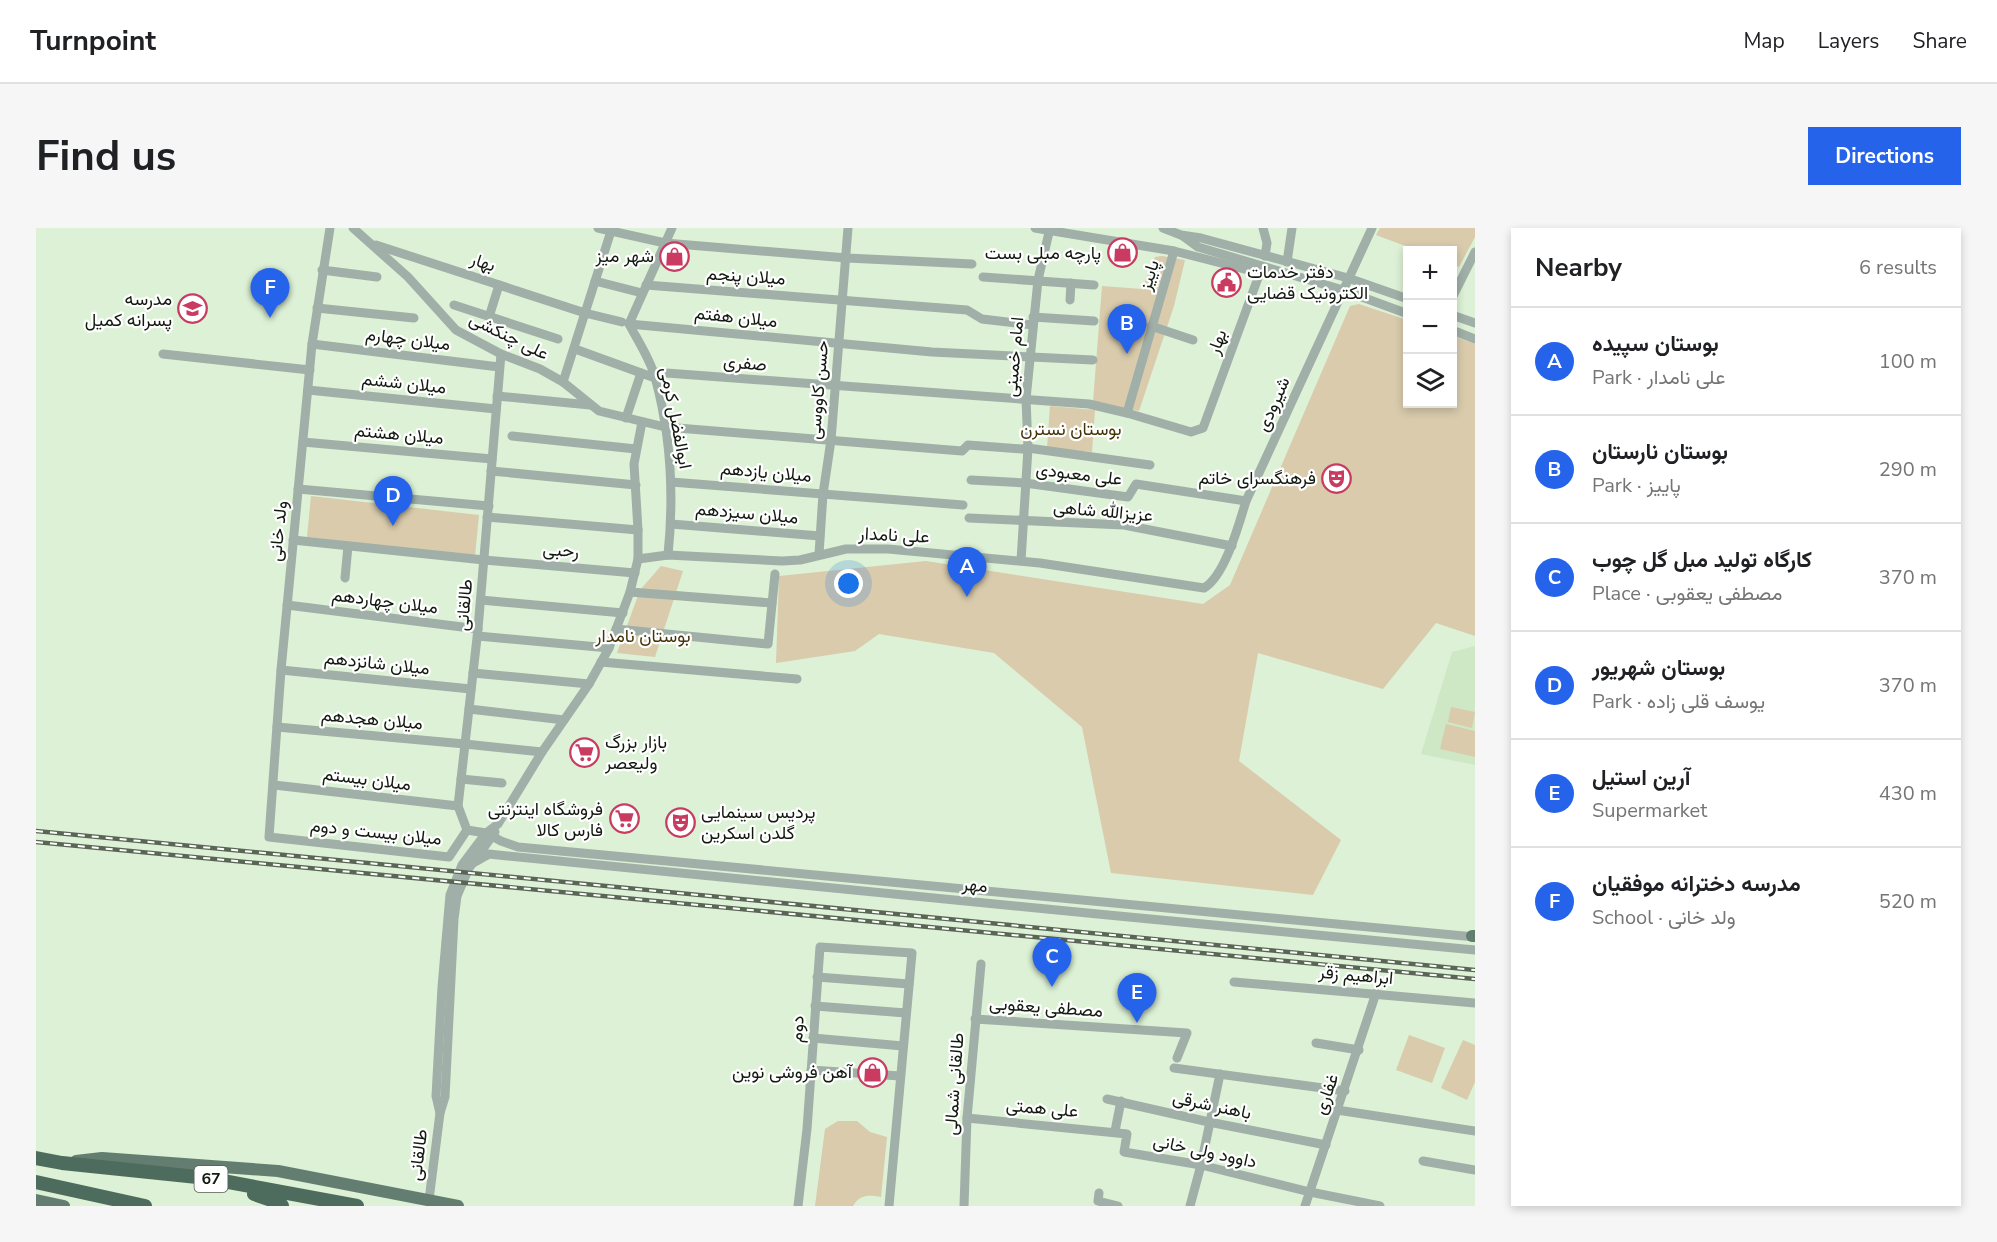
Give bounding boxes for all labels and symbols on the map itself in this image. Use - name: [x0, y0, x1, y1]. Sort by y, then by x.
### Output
- shop icon: پارچه مبلی بست: [1106, 237, 1138, 269]
- shop icon: شهر میز: [659, 240, 691, 272]
- place label: پارچه مبلی بست: [985, 241, 1101, 265]
- place label: شهر میز: [595, 244, 654, 268]
- street label: بهار: [466, 246, 499, 277]
- street label: پاییز: [1133, 257, 1165, 294]
- place label: دفتر خدمات الکترونیک قضایی: [1247, 260, 1368, 305]
- street label: میلان پنجم: [706, 261, 786, 291]
- public building icon: دفتر خدمات الکترونیک قضایی: [1210, 266, 1242, 298]
- pin: F: [250, 268, 290, 318]
- place label: مدرسه پسرانه کمیل: [85, 287, 172, 332]
- school or university icon: مدرسه پسرانه کمیل: [177, 293, 209, 325]
- street label: میلان هفتم: [693, 301, 779, 333]
- pin: B: [1108, 304, 1146, 354]
- street label: علی چنکشی: [465, 306, 553, 366]
- street label: امام خمینی: [999, 316, 1029, 398]
- street label: میلان چهارم: [364, 322, 452, 356]
- street label: بهار: [1201, 326, 1233, 359]
- street label: حسن کاووسی: [802, 339, 834, 441]
- street label: صفری: [722, 349, 768, 377]
- street label: ابوالفضل کرمی: [654, 365, 698, 471]
- street label: میلان ششم: [361, 367, 447, 399]
- street label: شیرودی: [1250, 373, 1296, 435]
- park label: بوستان نسترن: [1020, 417, 1122, 441]
- street label: میلان هشتم: [353, 418, 445, 450]
- street label: میلان یازدهم: [719, 456, 813, 488]
- street label: علی معبودی: [1034, 457, 1124, 491]
- theatre icon: فرهنگسرای خاتم: [1321, 462, 1353, 494]
- place label: فرهنگسرای خاتم: [1198, 466, 1316, 490]
- pin: D: [374, 476, 412, 526]
- street label: عزیزالله شاهی: [1052, 495, 1154, 527]
- street label: میلان سیزدهم: [695, 497, 799, 529]
- street label: ولد خانی: [263, 499, 293, 563]
- street label: علی نامدار: [857, 521, 930, 549]
- street label: رحبی: [542, 536, 580, 564]
- pin: A: [948, 548, 986, 597]
- your location: [834, 569, 863, 598]
- street label: طالقانی: [450, 578, 478, 632]
- street label: میلان چهاردهم: [331, 583, 439, 619]
- park label: بوستان نامدار: [594, 624, 691, 648]
- street label: میلان شانزدهم: [323, 646, 431, 680]
- street label: میلان هجدهم: [320, 703, 424, 735]
- place label: بازار بزرگ ولیعصر: [604, 730, 667, 775]
- supermarket icon: بازار بزرگ ولیعصر: [568, 736, 600, 768]
- street label: میلان بیستم: [322, 762, 412, 796]
- place label: فروشگاه اینترنتی فارس کالا: [488, 797, 603, 842]
- place label: پردیس سینمایی گلدن اسکرین: [701, 800, 815, 845]
- supermarket icon: فروشگاه اینترنتی فارس کالا: [608, 803, 640, 835]
- theatre icon: پردیس سینمایی گلدن اسکرین: [664, 806, 696, 838]
- street label: میلان بیست و دوم: [309, 813, 443, 851]
- street label: مهر: [960, 872, 989, 898]
- pin: C: [1032, 938, 1072, 987]
- street label: ابراهیم زقر: [1317, 960, 1394, 990]
- pin: E: [1118, 974, 1156, 1023]
- street label: مصطفی یعقوبی: [988, 991, 1104, 1023]
- street label: دوم: [784, 1015, 810, 1043]
- street label: طالقانی شمالی: [938, 1032, 970, 1136]
- shop icon: آهن فروشی نوین: [857, 1056, 889, 1088]
- place label: آهن فروشی نوین: [732, 1060, 854, 1084]
- street label: غفاری: [1308, 1070, 1344, 1118]
- street label: باهنر شرقی: [1170, 1085, 1254, 1125]
- street label: علی همتی: [1005, 1093, 1079, 1123]
- street label: طالقانی: [403, 1128, 433, 1182]
- street label: داوود ولی خانی: [1151, 1128, 1259, 1174]
- road number: 67: [194, 1166, 228, 1192]

